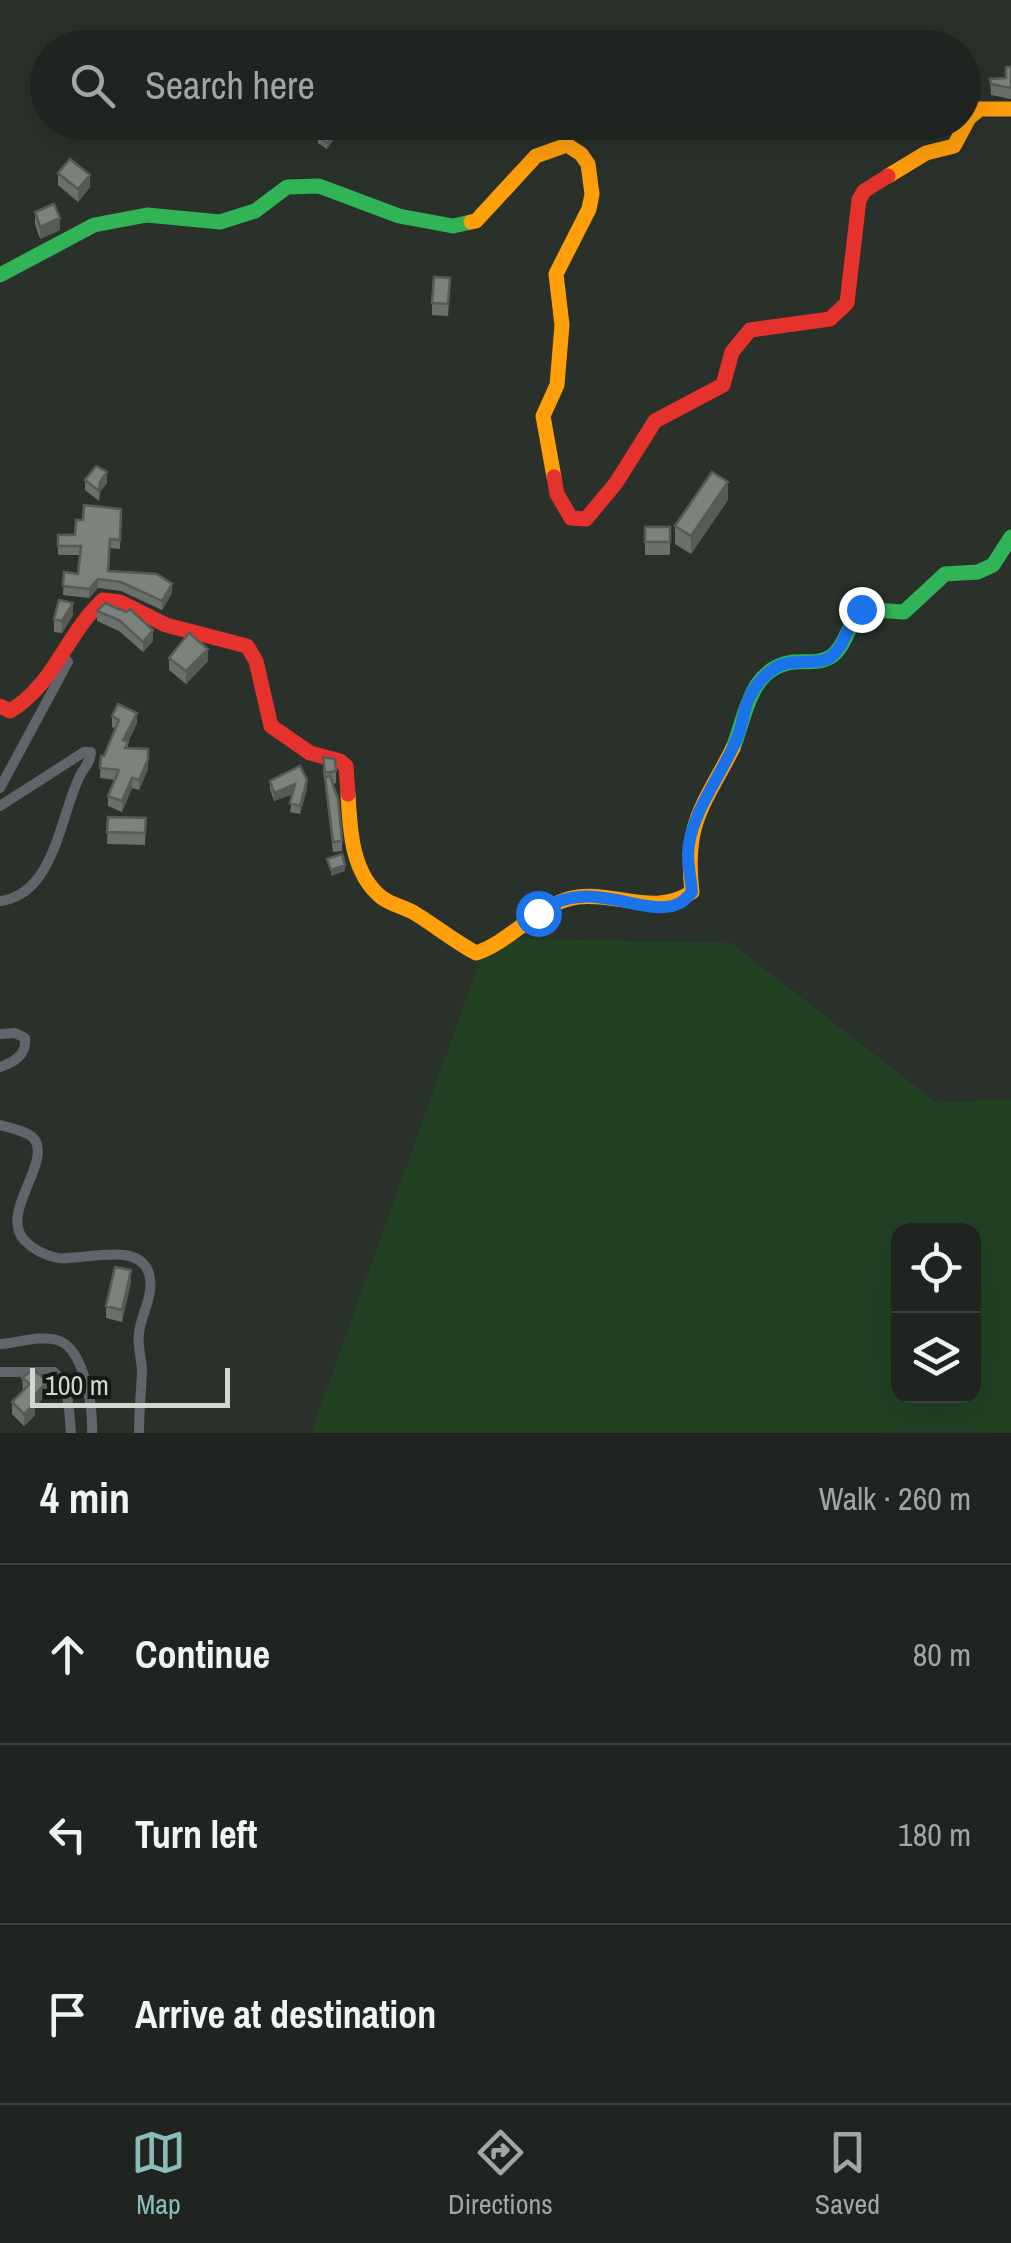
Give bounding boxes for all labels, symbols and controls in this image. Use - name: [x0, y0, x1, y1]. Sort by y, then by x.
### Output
- search box: [30, 30, 981, 140]
- icon: search: [65, 58, 120, 113]
- text: Search here: [145, 60, 315, 111]
- route end: [839, 587, 885, 633]
- route start: [516, 891, 562, 937]
- map controls: [891, 1223, 981, 1403]
- button: locate: [891, 1223, 981, 1313]
- button: layers: [891, 1313, 981, 1403]
- scale bar: [30, 1363, 230, 1408]
- text: 100 m: [45, 1366, 109, 1404]
- text: 4 min: [40, 1470, 130, 1526]
- text: Walk · 260 m: [819, 1477, 971, 1520]
- icon: ahead: [40, 1627, 95, 1682]
- text: Continue: [135, 1629, 270, 1680]
- text: 80 m: [913, 1633, 971, 1676]
- icon: left: [40, 1807, 95, 1862]
- text: Turn left: [135, 1809, 257, 1860]
- text: 180 m: [898, 1813, 971, 1856]
- icon: arrive: [40, 1987, 95, 2042]
- text: Arrive at destination: [135, 1989, 436, 2040]
- tab: Map: [131, 2125, 186, 2223]
- tab: Directions: [448, 2125, 553, 2223]
- tab: Saved: [815, 2125, 880, 2223]

